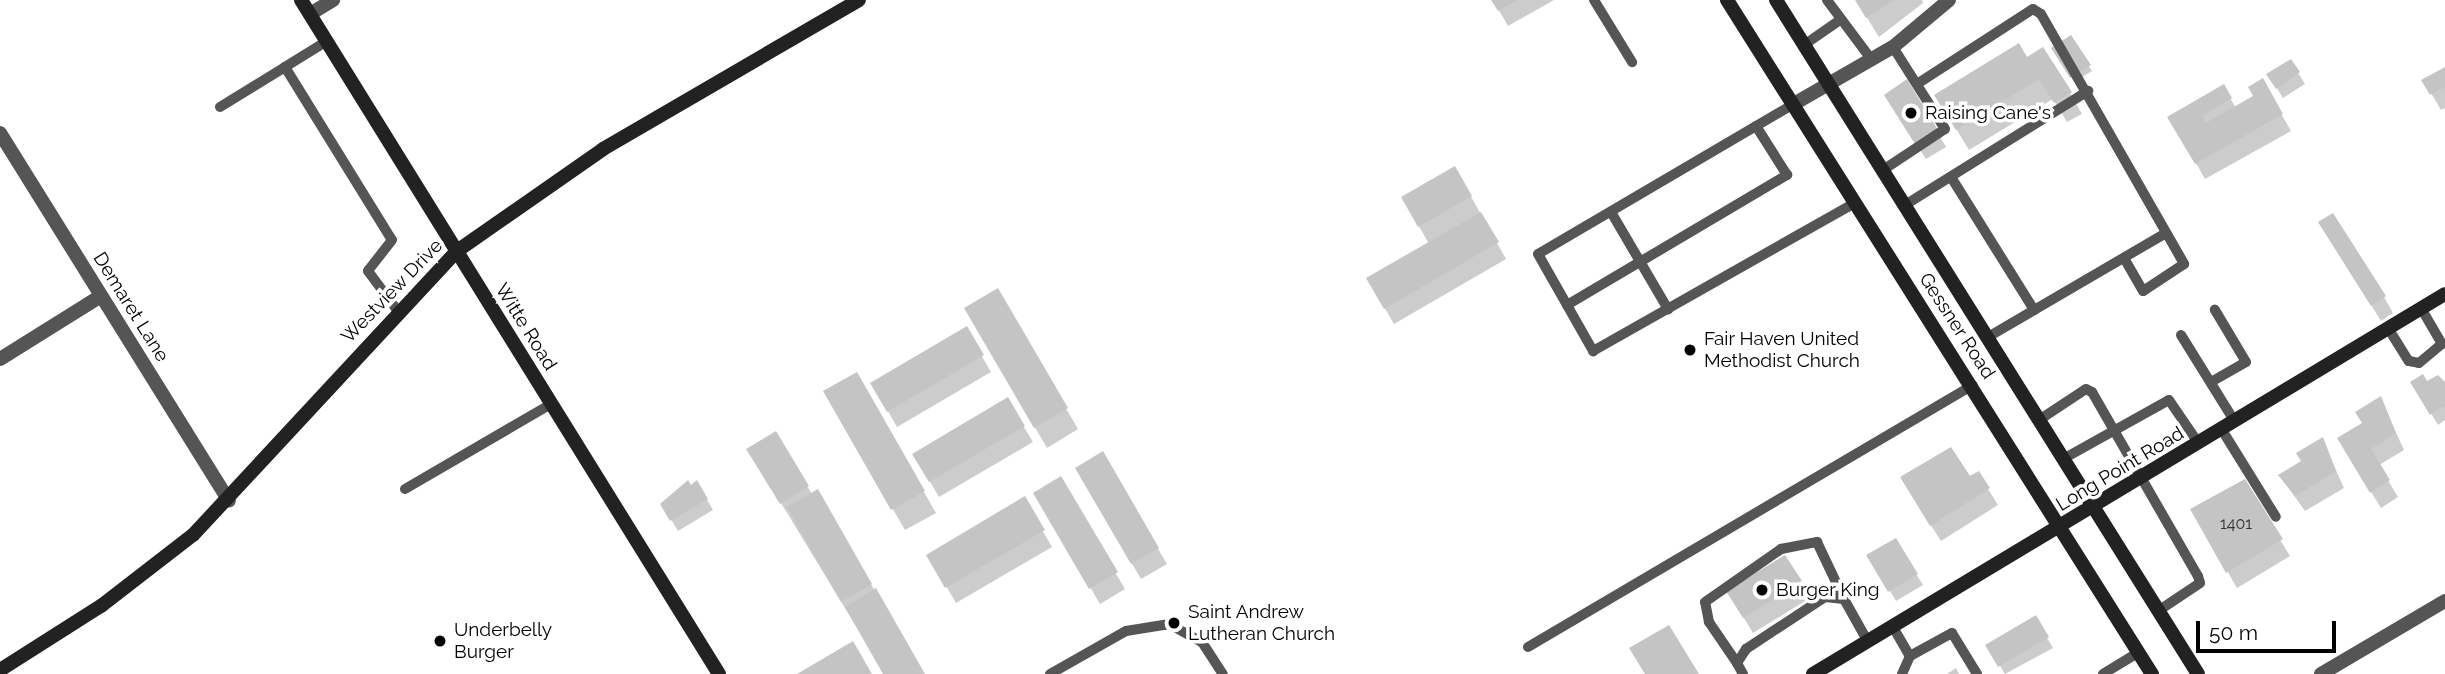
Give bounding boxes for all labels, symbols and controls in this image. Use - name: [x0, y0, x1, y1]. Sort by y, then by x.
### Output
- place label: Raising Cane's: [1925, 102, 2051, 124]
- marker: Raising Cane's: [1903, 105, 1919, 121]
- street label: Westview Drive: [337, 234, 447, 348]
- street label: Demaret Lane: [88, 248, 174, 366]
- street label: Gessner Road: [1914, 268, 2000, 384]
- street label: Witte Road: [490, 279, 562, 375]
- place label: Fair Haven United Methodist Church: [1704, 328, 1860, 372]
- marker: Fair Haven United Methodist Church: [1682, 342, 1698, 358]
- street label: Long Point Road: [2052, 422, 2188, 516]
- house number: 1401: [2220, 514, 2252, 534]
- place label: Burger King: [1776, 579, 1880, 601]
- marker: Burger King: [1754, 582, 1770, 598]
- place label: Saint Andrew Lutheran Church: [1188, 601, 1335, 645]
- scale bar: [2200, 608, 2340, 652]
- marker: Saint Andrew Lutheran Church: [1166, 615, 1182, 631]
- place label: Underbelly Burger: [454, 619, 552, 663]
- text: 50 m: [2209, 620, 2258, 645]
- marker: Underbelly Burger: [432, 633, 448, 649]

